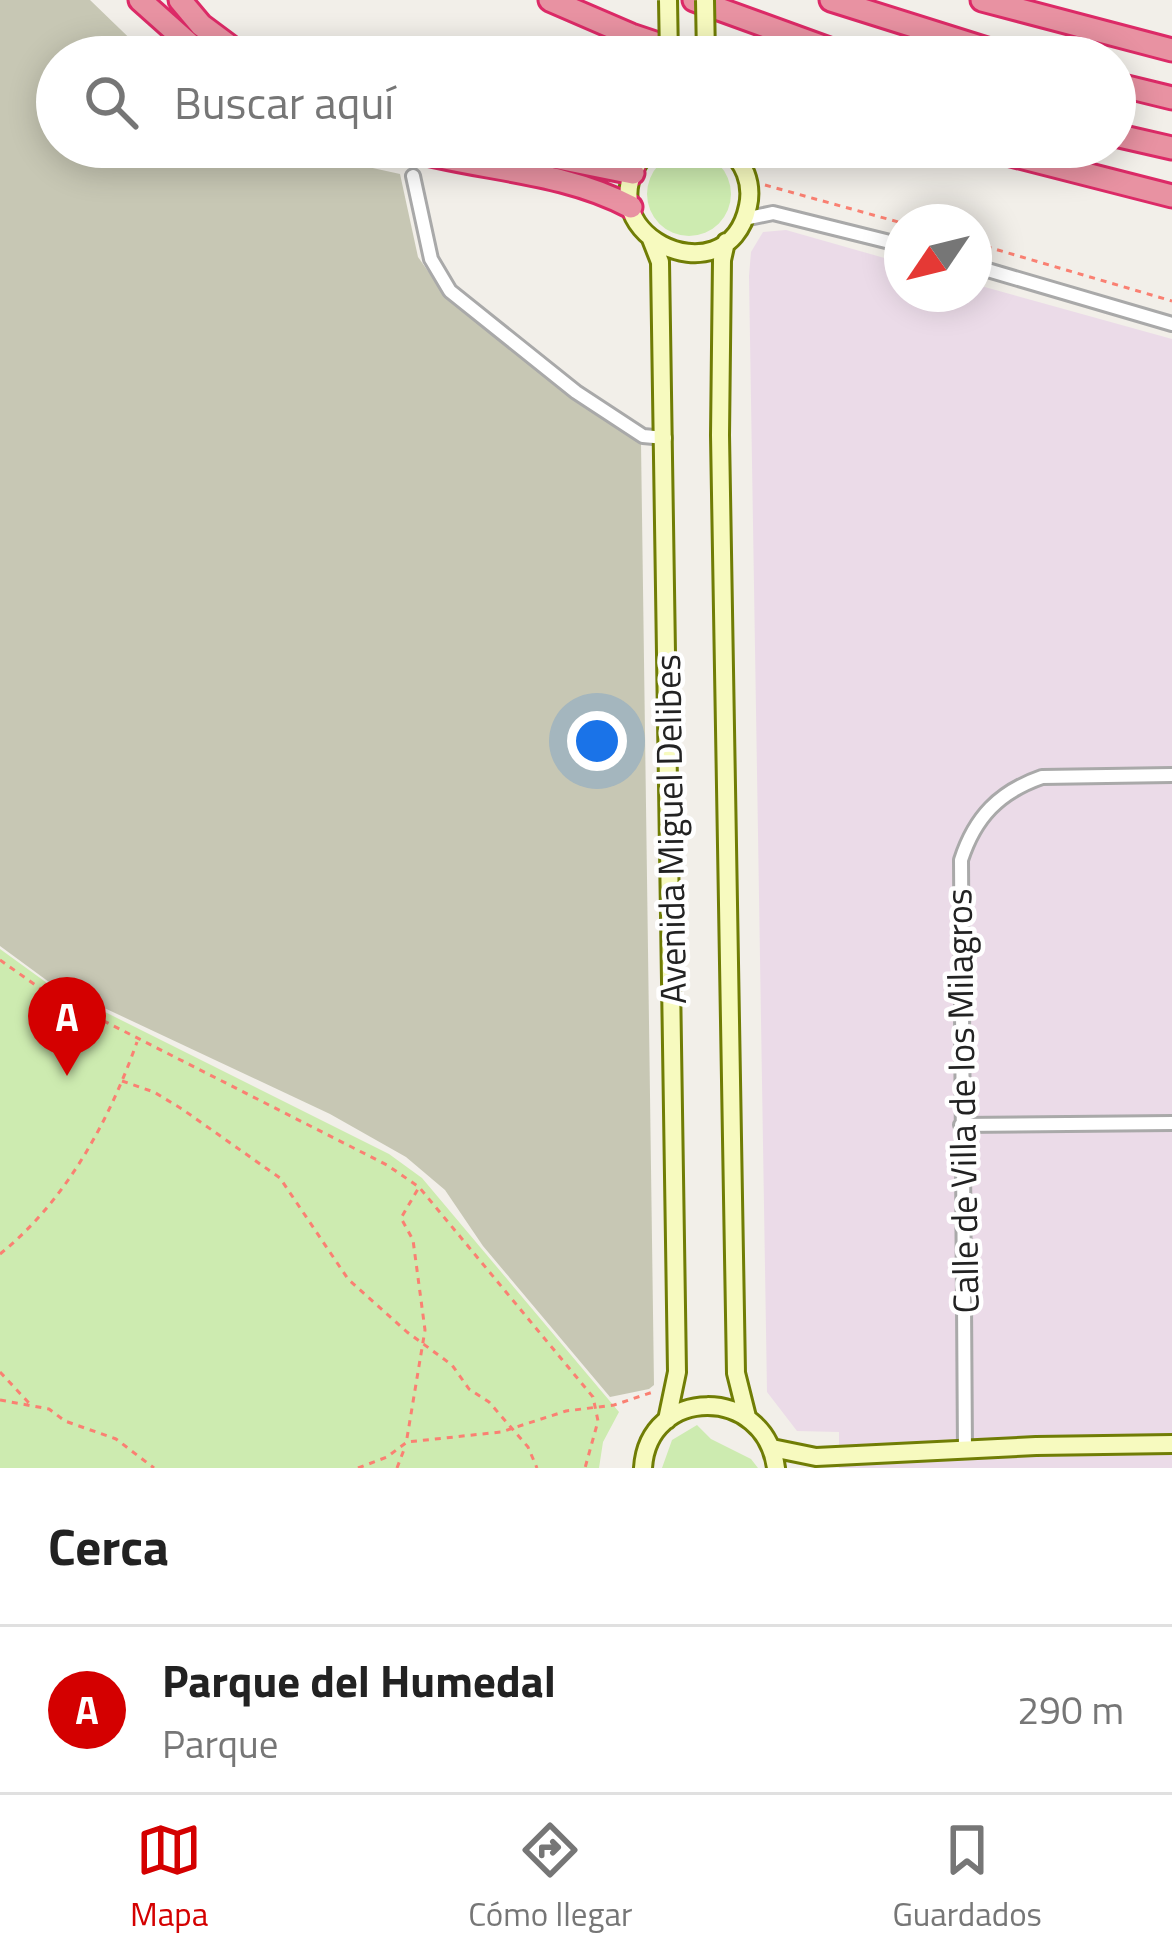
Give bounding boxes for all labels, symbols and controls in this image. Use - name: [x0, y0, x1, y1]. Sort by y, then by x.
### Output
- search box: [36, 36, 1136, 168]
- text: Buscar aquí: [174, 68, 394, 136]
- icon: search: [78, 69, 144, 135]
- north arrow: [884, 204, 992, 312]
- street label: Avenida Miguel Delibes: [639, 654, 700, 1004]
- your location: [567, 711, 627, 771]
- street label: Calle de Villa de los Milagros: [930, 888, 993, 1314]
- pin: A: [28, 977, 106, 1076]
- text: Cerca: [48, 1507, 169, 1585]
- text: Parque del Humedal: [162, 1646, 556, 1714]
- text: A: [75, 1680, 99, 1739]
- text: 290 m: [1017, 1680, 1124, 1739]
- text: Parque: [162, 1714, 278, 1773]
- tab: Mapa: [130, 1817, 208, 1939]
- tab: Cómo llegar: [468, 1817, 632, 1939]
- tab: Guardados: [892, 1817, 1042, 1939]

